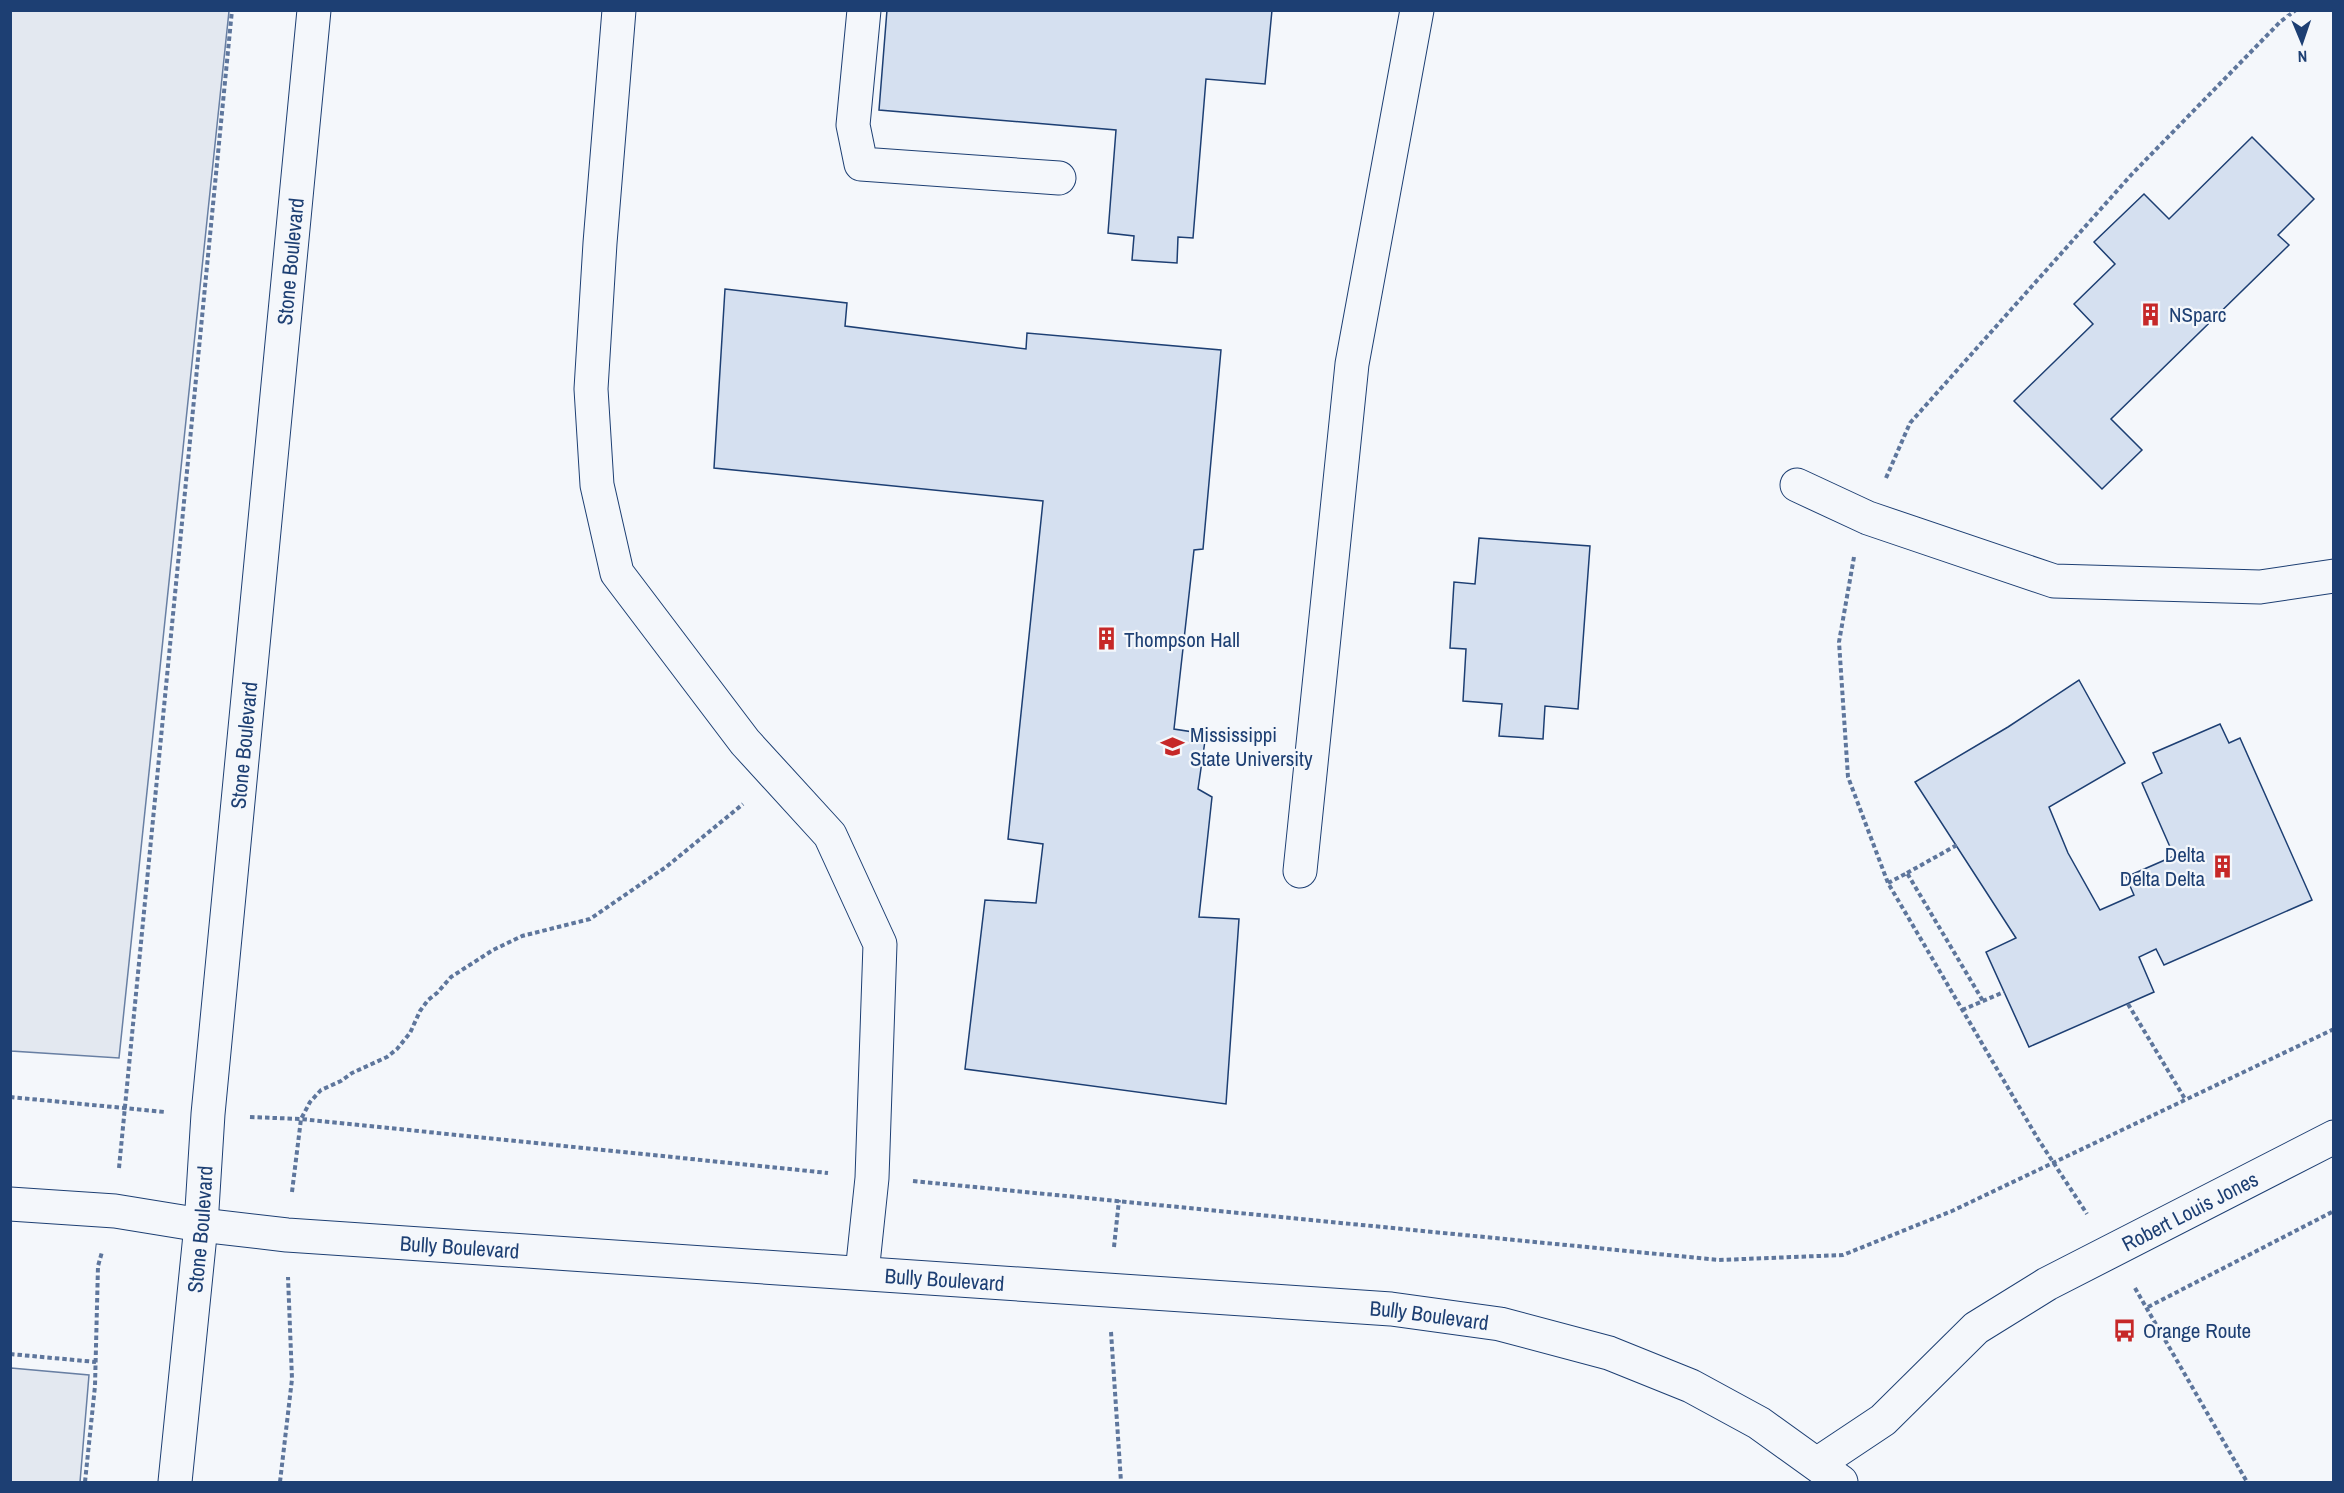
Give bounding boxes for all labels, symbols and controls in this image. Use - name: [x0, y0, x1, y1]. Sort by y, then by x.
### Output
- north arrow: [2272, 12, 2332, 72]
- text: N: [2297, 46, 2308, 68]
- street label: Stone Boulevard: [269, 197, 310, 326]
- place label: NSparc: [2169, 300, 2226, 329]
- building icon: NSparc: [2138, 301, 2164, 327]
- place label: Thompson Hall: [1124, 625, 1240, 654]
- building icon: Thompson Hall: [1093, 626, 1119, 652]
- street label: Stone Boulevard: [223, 680, 264, 810]
- place label: Mississippi State University: [1190, 720, 1313, 773]
- school or university icon: Mississippi State University: [1159, 733, 1185, 759]
- place label: Delta Delta Delta: [2120, 840, 2205, 893]
- building icon: Delta Delta Delta: [2210, 853, 2236, 879]
- street label: Robert Louis Jones: [2117, 1164, 2263, 1258]
- street label: Stone Boulevard: [180, 1165, 219, 1294]
- street label: Bully Boulevard: [399, 1228, 520, 1265]
- street label: Bully Boulevard: [884, 1261, 1005, 1298]
- street label: Bully Boulevard: [1369, 1293, 1491, 1337]
- place label: Orange Route: [2143, 1316, 2251, 1345]
- bus stop icon: Orange Route: [2112, 1317, 2138, 1343]

